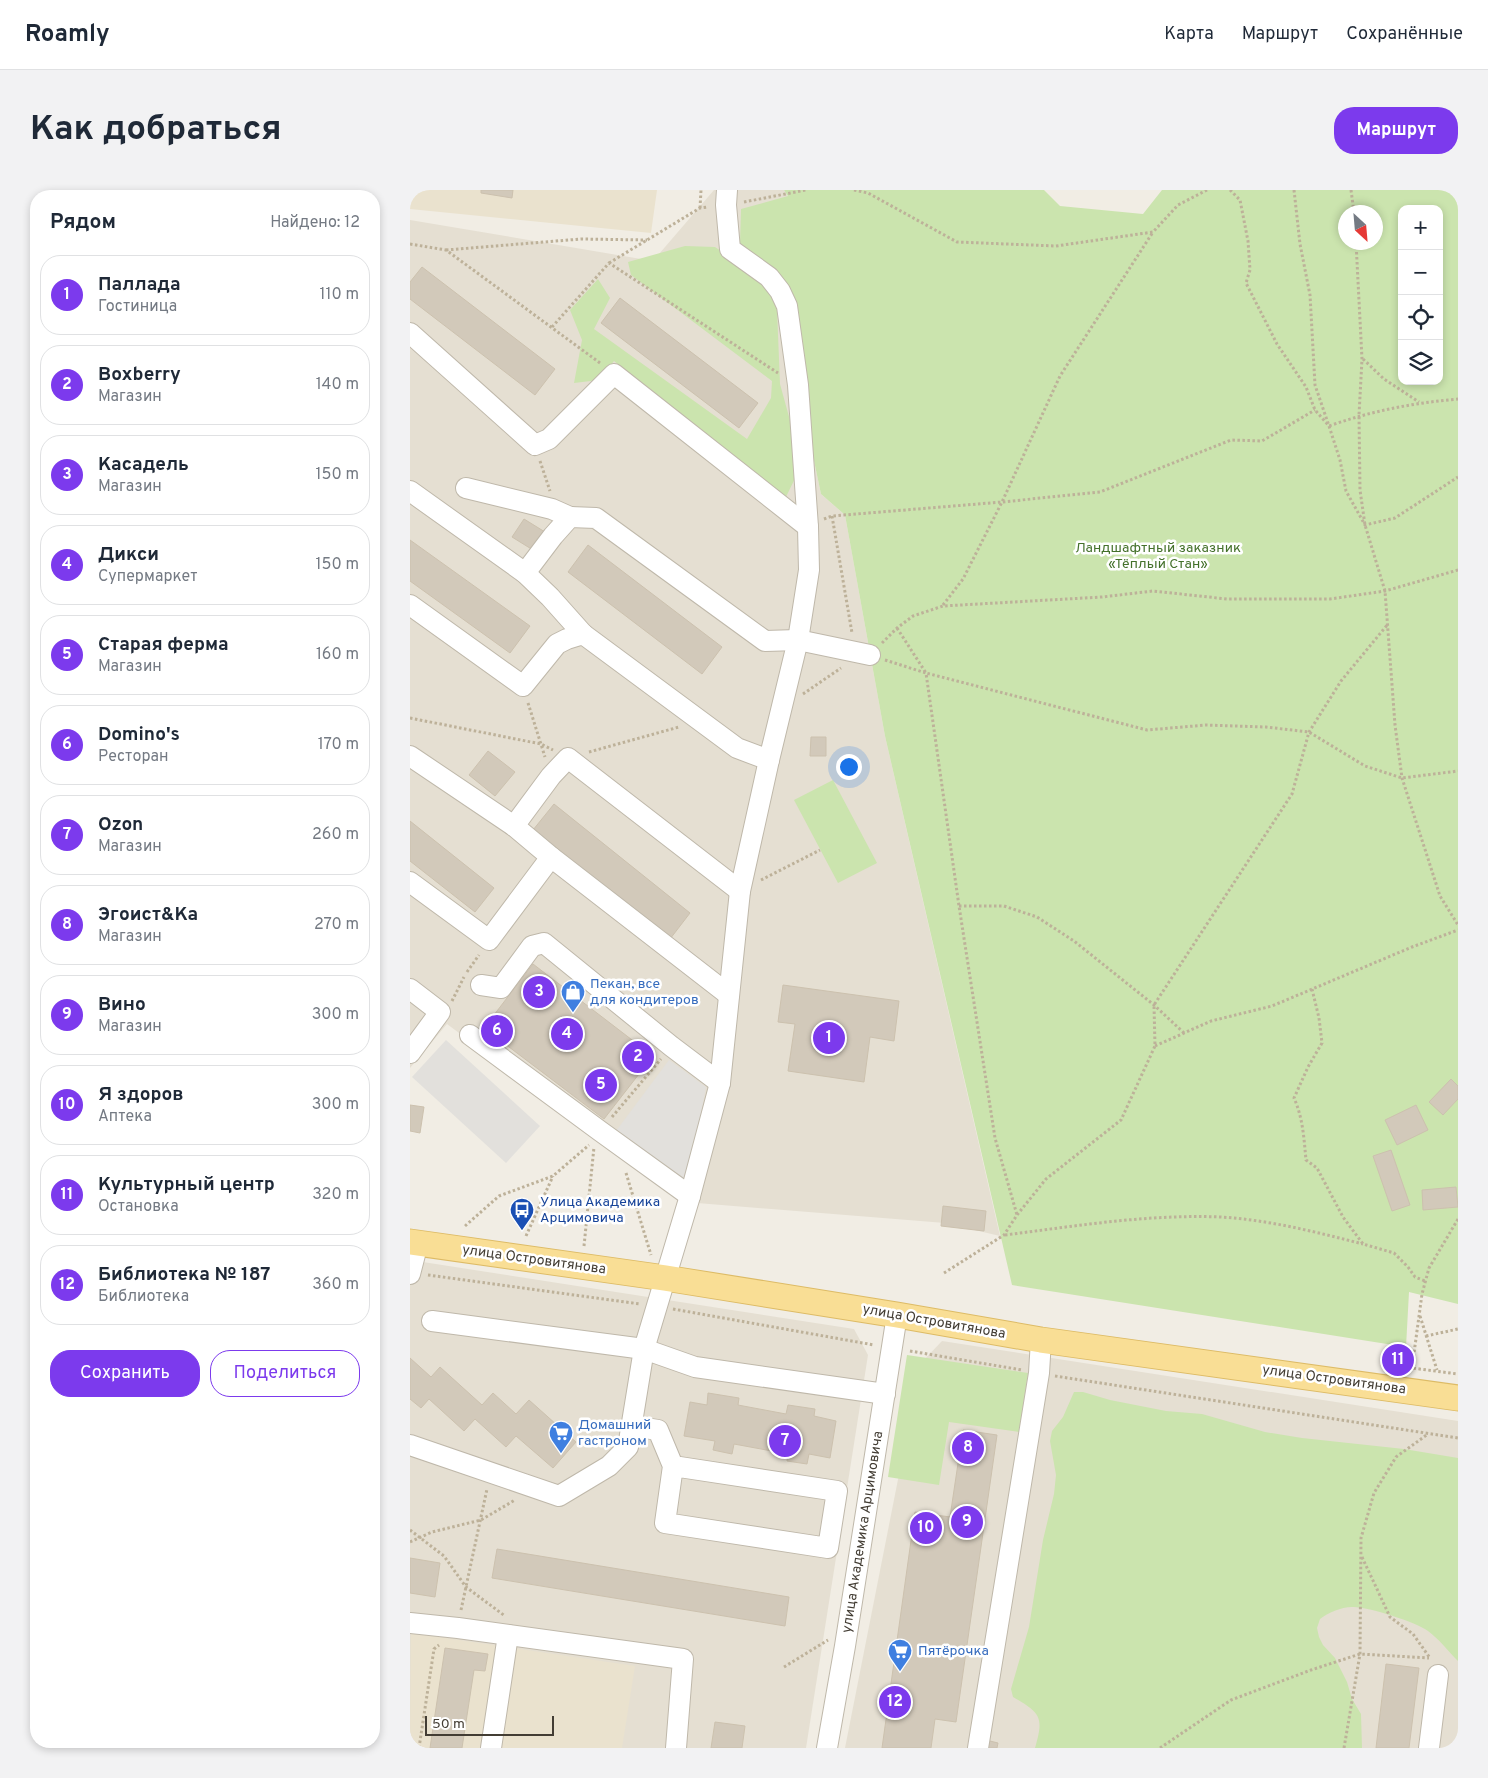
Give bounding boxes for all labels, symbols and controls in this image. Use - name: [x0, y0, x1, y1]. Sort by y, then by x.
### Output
- text: Roamly: [25, 20, 110, 50]
- text: Карта: [1164, 23, 1214, 46]
- text: Маршрут: [1242, 23, 1318, 46]
- text: Сохранённые: [1346, 23, 1463, 46]
- button: Маршрут: [1334, 107, 1458, 154]
- text: Как добраться: [30, 108, 282, 152]
- north arrow: [1338, 205, 1383, 250]
- map controls: [1398, 205, 1443, 385]
- button: +: [1398, 205, 1443, 250]
- text: Рядом: [50, 209, 116, 236]
- text: Найдено: 12: [270, 213, 360, 233]
- button: −: [1398, 250, 1443, 295]
- text: Паллада: [98, 273, 181, 297]
- text: 1: [64, 285, 70, 305]
- text: 110 m: [319, 285, 359, 305]
- button: locate: [1398, 295, 1443, 340]
- text: Гостиница: [98, 297, 177, 317]
- button: layers: [1398, 340, 1443, 385]
- text: Boxberry: [98, 363, 181, 387]
- text: 2: [62, 375, 72, 395]
- text: 140 m: [316, 375, 359, 395]
- text: Магазин: [98, 387, 162, 407]
- text: Касадель: [98, 453, 189, 477]
- text: 3: [62, 465, 72, 485]
- text: 150 m: [316, 465, 359, 485]
- text: Магазин: [98, 477, 162, 497]
- park label: Ландшафтный заказник «Тёплый Стан»: [1075, 540, 1241, 573]
- text: Дикси: [98, 543, 159, 567]
- text: 4: [62, 555, 72, 575]
- text: 150 m: [316, 555, 359, 575]
- text: Супермаркет: [98, 567, 198, 587]
- text: Старая ферма: [98, 633, 229, 657]
- text: 5: [62, 645, 72, 665]
- text: 160 m: [316, 645, 359, 665]
- text: Магазин: [98, 657, 162, 677]
- text: Domino's: [98, 723, 180, 747]
- text: 6: [62, 735, 72, 755]
- text: 170 m: [318, 735, 359, 755]
- text: Ресторан: [98, 747, 169, 767]
- your location: [836, 754, 862, 780]
- text: Ozon: [98, 813, 143, 837]
- text: 7: [63, 825, 71, 845]
- text: 260 m: [312, 825, 359, 845]
- text: Магазин: [98, 837, 162, 857]
- text: Эгоист&Ка: [98, 903, 198, 927]
- text: 8: [62, 915, 72, 935]
- text: 270 m: [314, 915, 359, 935]
- text: Магазин: [98, 927, 162, 947]
- pin: 3: [523, 973, 555, 1011]
- place label: Пекан, все для кондитеров: [590, 976, 699, 1009]
- shop icon: Пекан, все для кондитеров: [560, 979, 586, 1013]
- text: Вино: [98, 993, 146, 1017]
- text: 9: [62, 1005, 72, 1025]
- text: 300 m: [312, 1005, 359, 1025]
- pin: 6: [481, 1012, 513, 1050]
- pin: 4: [551, 1015, 583, 1053]
- text: Магазин: [98, 1017, 162, 1037]
- pin: 1: [813, 1019, 845, 1057]
- pin: 2: [622, 1038, 654, 1076]
- pin: 5: [585, 1066, 617, 1104]
- text: Я здоров: [98, 1083, 184, 1107]
- text: 10: [59, 1095, 75, 1115]
- text: 300 m: [312, 1095, 359, 1115]
- text: Аптека: [98, 1107, 152, 1127]
- text: Культурный центр: [98, 1173, 275, 1197]
- text: 11: [61, 1185, 73, 1205]
- text: 320 m: [312, 1185, 359, 1205]
- place label: Улица Академика Арцимовича: [540, 1194, 660, 1227]
- text: Остановка: [98, 1197, 179, 1217]
- bus stop icon: Улица Академика Арцимовича: [509, 1197, 535, 1231]
- street label: улица Островитянова: [461, 1241, 607, 1279]
- text: Библиотека № 187: [98, 1263, 270, 1287]
- text: 12: [59, 1275, 75, 1295]
- text: 360 m: [312, 1275, 359, 1295]
- text: Библиотека: [98, 1287, 189, 1307]
- street label: улица Островитянова: [861, 1301, 1007, 1343]
- pin: 11: [1382, 1341, 1414, 1379]
- button: Сохранить: [50, 1350, 200, 1397]
- button: Поделиться: [210, 1350, 360, 1397]
- street label: улица Островитянова: [1261, 1361, 1407, 1399]
- place label: Домашний гастроном: [578, 1417, 651, 1450]
- supermarket icon: Домашний гастроном: [548, 1420, 574, 1454]
- pin: 7: [769, 1422, 801, 1460]
- pin: 8: [952, 1429, 984, 1467]
- street label: улица Академика Арцимовича: [839, 1430, 887, 1634]
- pin: 9: [951, 1503, 983, 1541]
- pin: 10: [910, 1509, 942, 1547]
- supermarket icon: Пятёрочка: [887, 1638, 913, 1672]
- place label: Пятёрочка: [918, 1643, 989, 1660]
- pin: 12: [879, 1683, 911, 1721]
- scale bar: [425, 1713, 554, 1736]
- text: 50 m: [432, 1716, 465, 1733]

